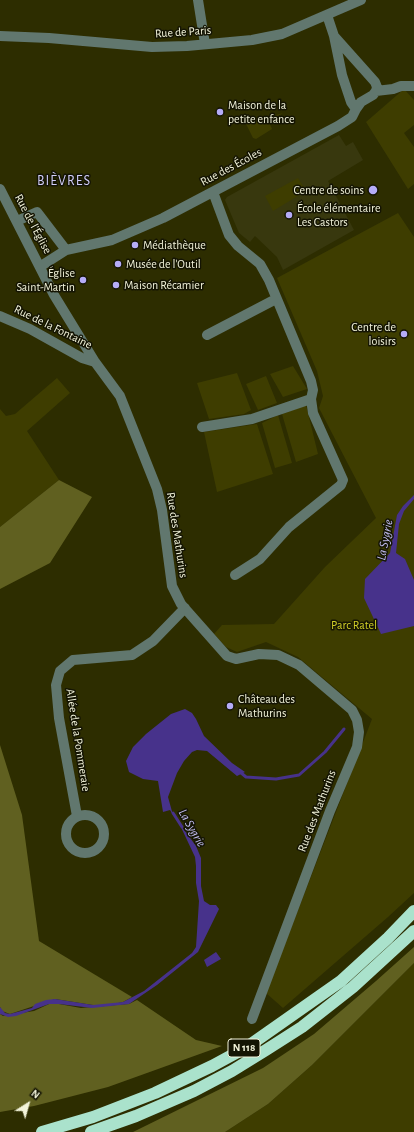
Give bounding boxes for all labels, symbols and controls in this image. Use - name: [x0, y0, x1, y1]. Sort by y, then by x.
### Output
- street label: Rue de Paris: [154, 23, 212, 41]
- place label: Maison de la petite enfance: [228, 98, 294, 126]
- marker: Maison de la petite enfance: [215, 107, 225, 117]
- street label: Rue des Écoles: [198, 145, 264, 189]
- district label: BIÈVRES: [37, 173, 91, 189]
- place label: Centre de soins: [293, 183, 364, 197]
- marker: Centre de soins: [367, 184, 379, 196]
- street label: Rue de l'Église: [11, 192, 55, 256]
- place label: École élémentaire Les Castors: [297, 201, 380, 229]
- marker: École élémentaire Les Castors: [284, 210, 294, 220]
- place label: Médiathèque: [143, 238, 206, 252]
- marker: Médiathèque: [130, 240, 140, 250]
- place label: Musée de l'Outil: [126, 257, 201, 271]
- marker: Musée de l'Outil: [113, 259, 123, 269]
- place label: Église Saint-Martin: [16, 266, 75, 294]
- marker: Église Saint-Martin: [78, 275, 88, 285]
- place label: Maison Récamier: [124, 278, 204, 292]
- marker: Maison Récamier: [111, 280, 121, 290]
- street label: Rue de la Fontaine: [12, 302, 94, 352]
- place label: Centre de loisirs: [351, 320, 396, 348]
- marker: Centre de loisirs: [399, 329, 409, 339]
- street label: Rue des Mathurins: [163, 491, 191, 579]
- water label: La Sygrie: [373, 518, 397, 562]
- park label: Parc Ratel: [331, 618, 377, 632]
- street label: Allée de la Pommeraie: [63, 688, 93, 792]
- place label: Château des Mathurins: [238, 692, 295, 720]
- marker: Château des Mathurins: [225, 701, 235, 711]
- street label: Rue des Mathurins: [295, 768, 339, 854]
- water label: La Sygrie: [175, 806, 209, 850]
- road number: N 118: [228, 1039, 260, 1057]
- north arrow: [8, 1084, 48, 1124]
- text: N: [29, 1087, 42, 1101]

